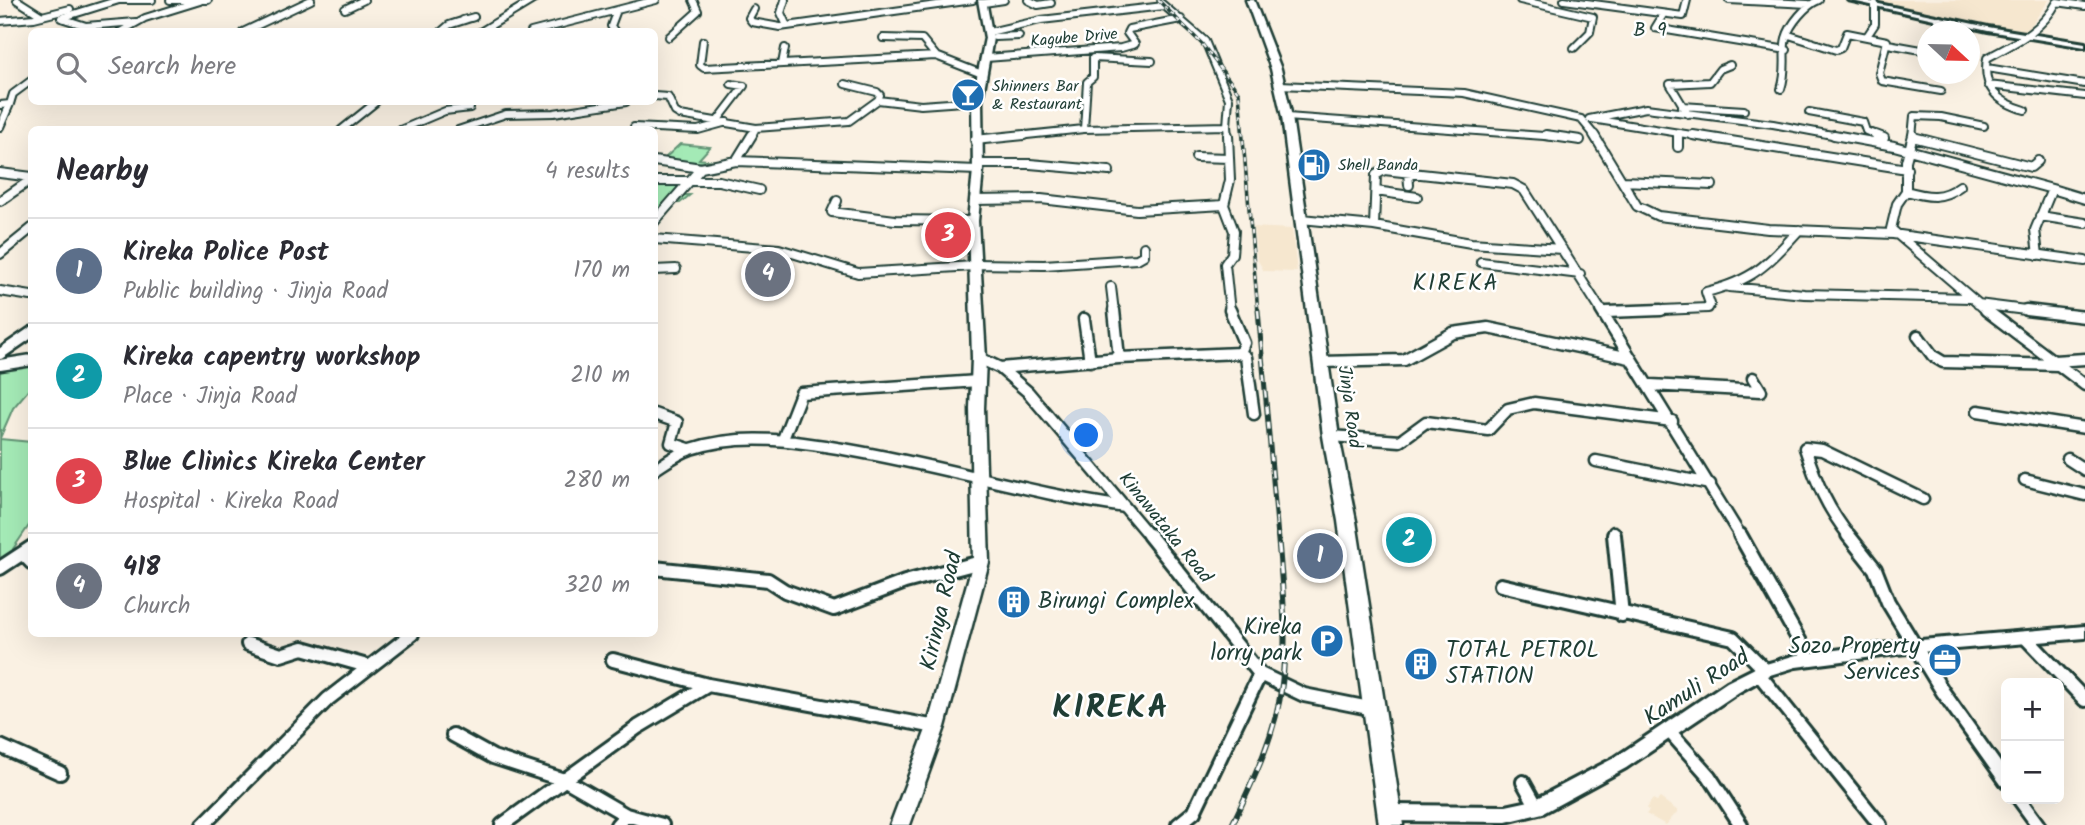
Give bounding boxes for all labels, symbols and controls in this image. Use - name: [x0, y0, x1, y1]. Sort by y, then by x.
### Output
- district label: B 9: [1634, 16, 1669, 46]
- north arrow: [1917, 21, 1980, 84]
- street label: Kagube Drive: [1029, 22, 1119, 54]
- search box: [28, 28, 658, 105]
- text: Search here: [108, 46, 236, 88]
- icon: search: [52, 48, 90, 86]
- place label: Shinners Bar & Restaurant: [992, 74, 1083, 117]
- bar icon: Shinners Bar & Restaurant: [949, 76, 987, 114]
- fuel station icon: Shell Banda: [1295, 146, 1333, 184]
- text: Nearby: [56, 148, 148, 196]
- place label: Shell Banda: [1338, 153, 1418, 178]
- text: 4 results: [545, 154, 630, 190]
- pin: 3: [925, 209, 971, 261]
- text: Kireka Police Post: [123, 232, 329, 274]
- pin: 4: [745, 248, 791, 300]
- text: 1: [76, 253, 82, 289]
- text: 170 m: [573, 253, 630, 289]
- district label: KIREKA: [1412, 266, 1500, 302]
- text: Public building · Jinja Road: [123, 274, 388, 310]
- text: Kireka capentry workshop: [123, 337, 421, 379]
- text: 2: [72, 358, 86, 394]
- text: 210 m: [570, 358, 630, 394]
- street label: Jinja Road: [1328, 364, 1370, 451]
- text: Place · Jinja Road: [123, 379, 297, 415]
- your location: [1069, 418, 1103, 452]
- text: Blue Clinics Kireka Center: [123, 442, 425, 484]
- text: 3: [73, 463, 85, 499]
- text: 280 m: [564, 463, 630, 499]
- street label: Kinawataka Road: [1110, 466, 1220, 591]
- text: Hospital · Kireka Road: [123, 484, 338, 520]
- pin: 2: [1386, 514, 1432, 566]
- pin: 1: [1297, 530, 1343, 582]
- text: 418: [123, 547, 160, 589]
- street label: Kirinya Road: [911, 547, 973, 674]
- text: 4: [73, 568, 85, 604]
- text: 320 m: [564, 568, 630, 604]
- building icon: Birungi Complex: [995, 583, 1033, 621]
- place label: Birungi Complex: [1038, 584, 1195, 620]
- text: Church: [123, 589, 190, 625]
- place label: Kireka lorry park: [1211, 610, 1302, 672]
- parking icon: Kireka lorry park: [1308, 622, 1346, 660]
- place label: Sozo Property Services: [1788, 629, 1920, 691]
- place label: TOTAL PETROL STATION: [1446, 633, 1599, 695]
- street label: Kamuli Road: [1637, 640, 1758, 736]
- office icon: Sozo Property Services: [1926, 641, 1964, 679]
- building icon: TOTAL PETROL STATION: [1402, 645, 1440, 683]
- map controls: [2001, 678, 2064, 804]
- button: +: [2001, 678, 2064, 741]
- district label: KIREKA: [1052, 683, 1170, 734]
- button: −: [2001, 741, 2064, 804]

